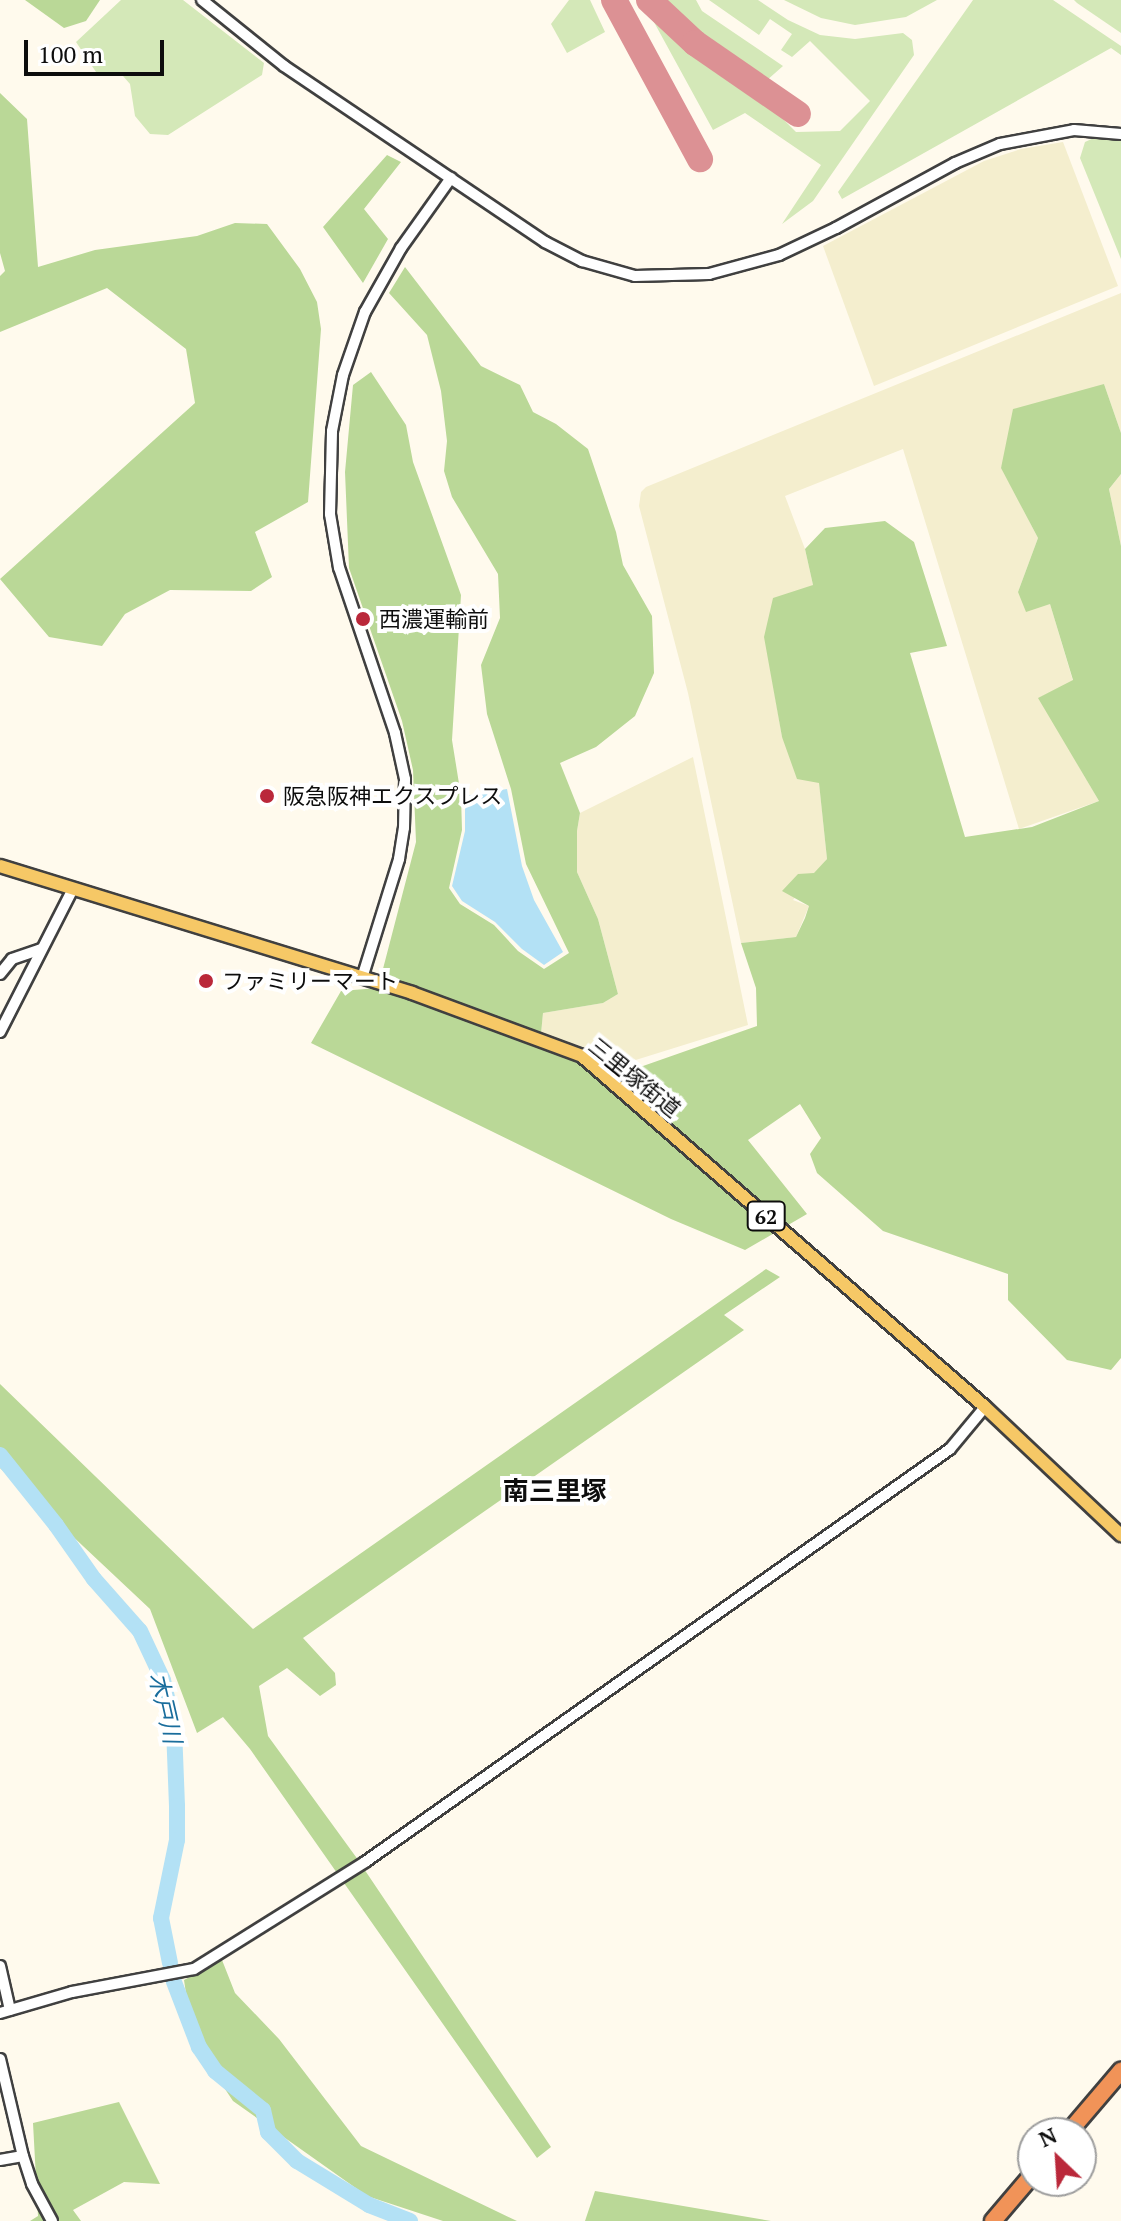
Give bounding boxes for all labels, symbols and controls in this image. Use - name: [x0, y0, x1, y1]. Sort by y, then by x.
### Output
- scale bar: [28, 24, 168, 74]
- text: 100 m: [38, 38, 103, 70]
- place label: 西濃運輸前: [379, 606, 489, 632]
- marker: 西濃運輸前: [354, 610, 372, 628]
- place label: 阪急阪神エクスプレス: [283, 783, 503, 809]
- marker: 阪急阪神エクスプレス: [258, 787, 276, 805]
- place label: ファミリーマート: [222, 968, 398, 994]
- marker: ファミリーマート: [197, 972, 215, 990]
- street label: 三里塚街道: [584, 1032, 686, 1122]
- road number: 62: [746, 1200, 786, 1232]
- district label: 南三里塚: [503, 1475, 607, 1507]
- water label: 木戸川: [143, 1670, 187, 1746]
- north arrow: [1017, 2117, 1097, 2197]
- text: N: [1034, 2120, 1061, 2153]

